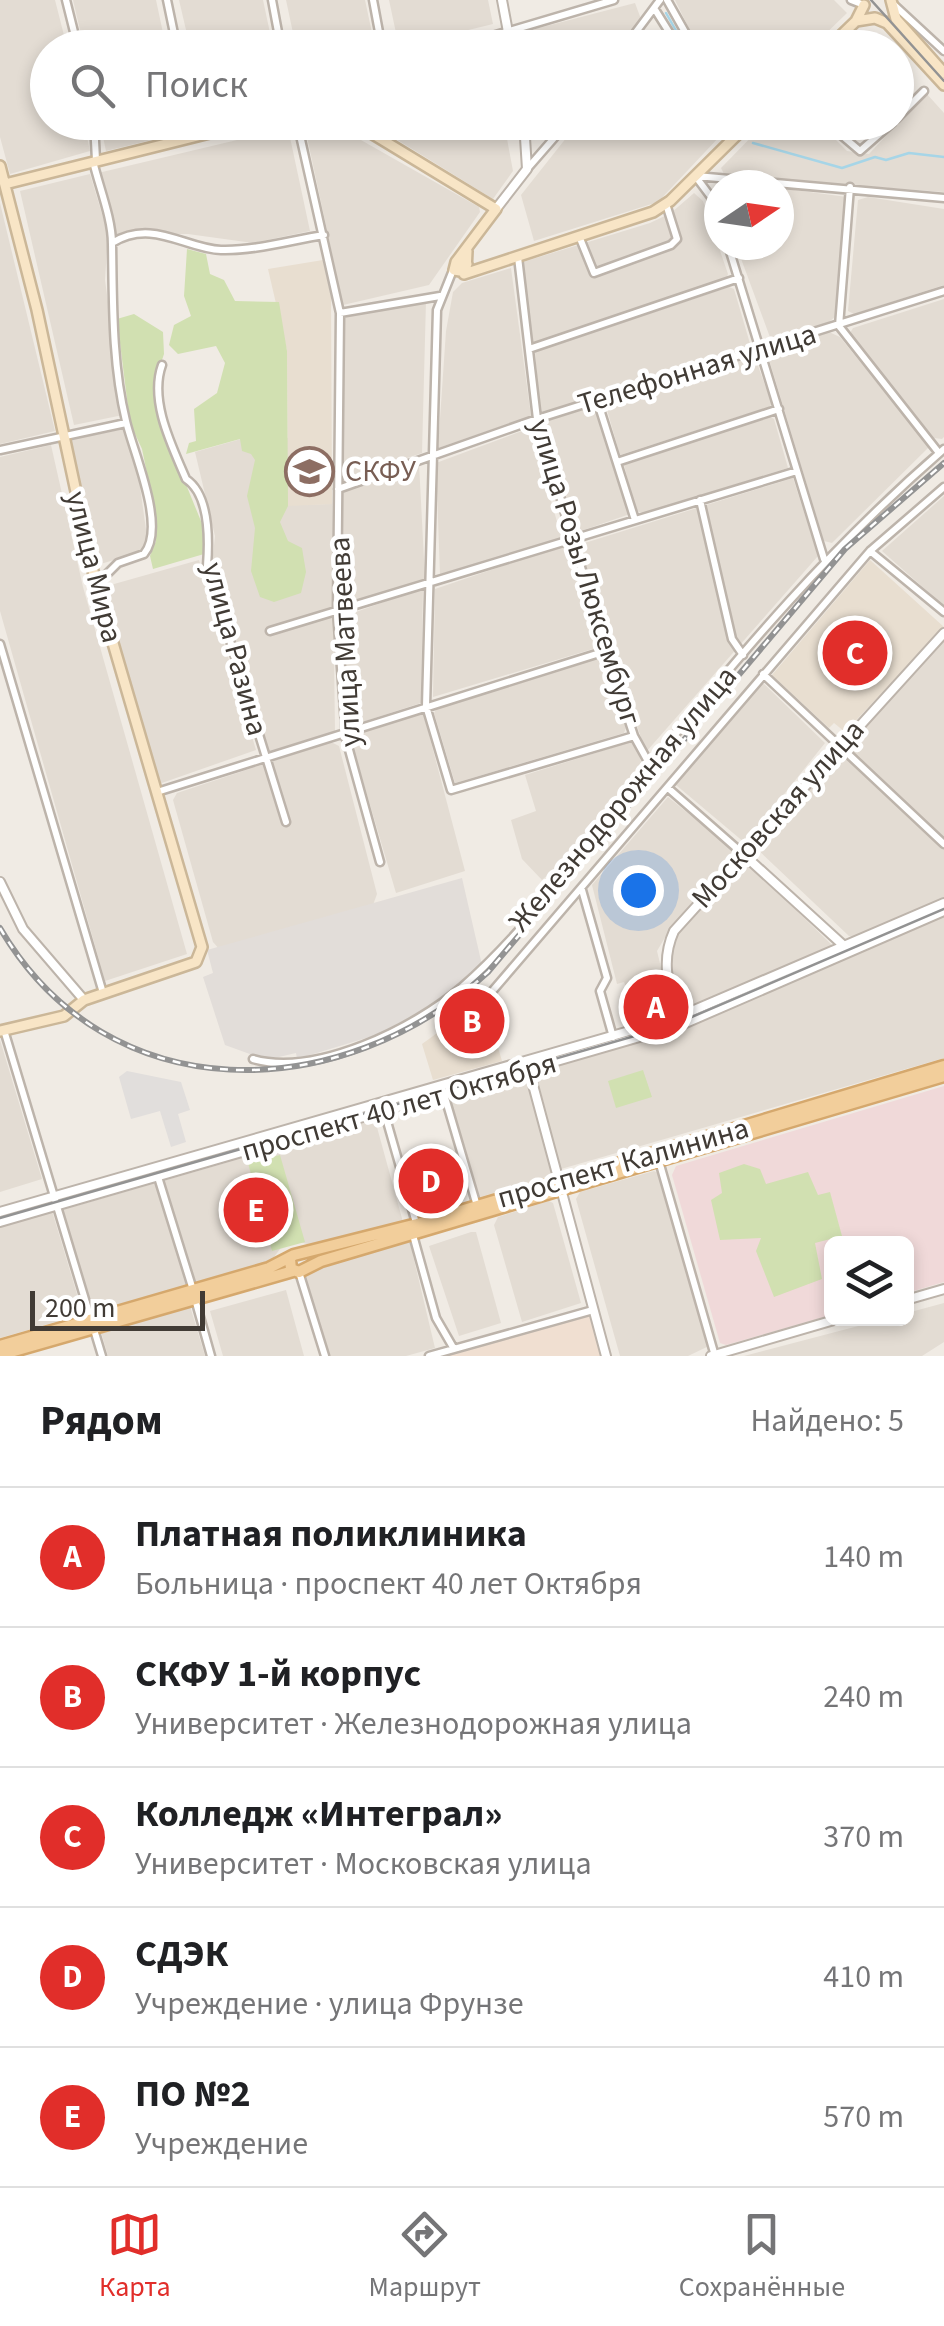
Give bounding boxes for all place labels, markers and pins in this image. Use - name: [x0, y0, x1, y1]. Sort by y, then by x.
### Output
- school or university icon: СКФУ: [284, 445, 336, 497]
- place label: СКФУ: [345, 450, 417, 493]
- pin: C: [822, 616, 888, 690]
- pin: A: [624, 970, 688, 1044]
- pin: B: [440, 984, 504, 1058]
- pin: D: [398, 1144, 464, 1218]
- pin: E: [224, 1172, 288, 1248]

